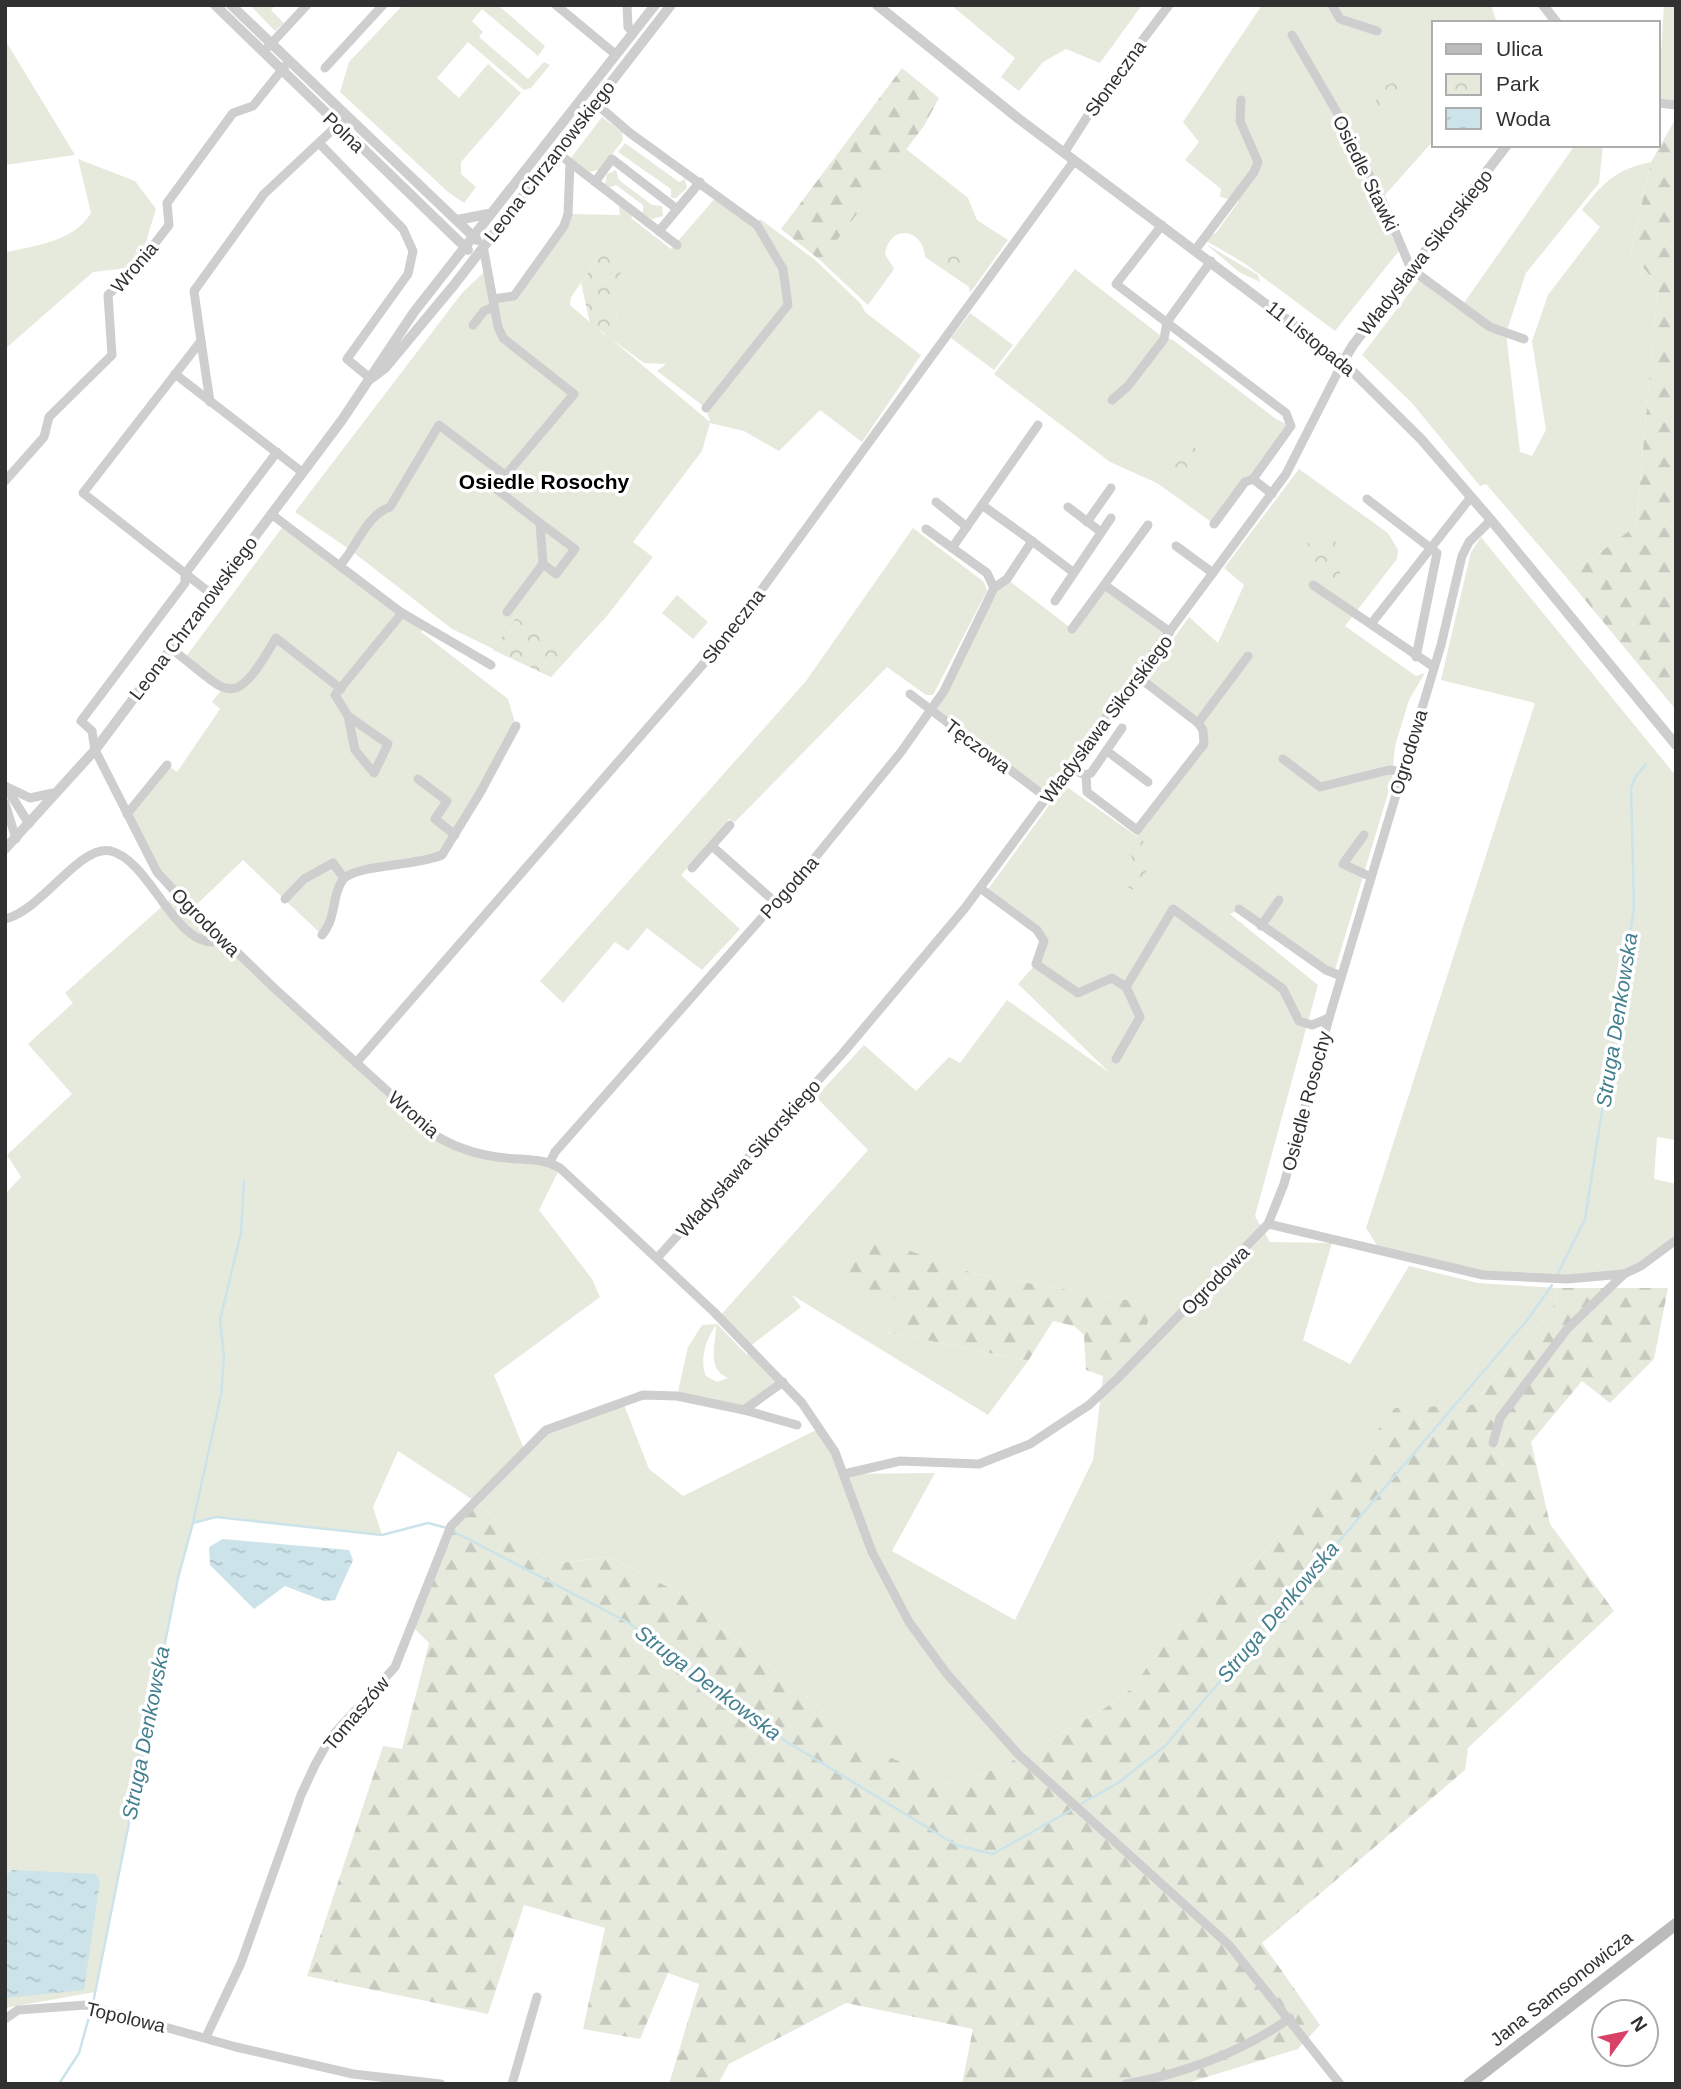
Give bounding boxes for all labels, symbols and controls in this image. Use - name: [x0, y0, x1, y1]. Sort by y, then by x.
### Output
- legend: [1432, 21, 1660, 147]
- street label: Słoneczna: [1081, 36, 1150, 120]
- text: Ulica: [1496, 37, 1543, 60]
- text: Park: [1496, 72, 1540, 95]
- street label: Leona Chrzanowskiego: [480, 77, 619, 246]
- text: Woda: [1496, 107, 1551, 130]
- street label: Polna: [319, 108, 369, 157]
- street label: Osiedle Stawki: [1329, 112, 1403, 234]
- street label: Władysława Sikorskiego: [1354, 165, 1497, 339]
- street label: Wronia: [107, 238, 162, 297]
- street label: 11 Listopada: [1262, 296, 1359, 381]
- district label: Osiedle Rosochy: [459, 470, 630, 493]
- street label: Leona Chrzanowskiego: [125, 533, 262, 704]
- street label: Słoneczna: [698, 585, 769, 668]
- street label: Władysława Sikorskiego: [1036, 631, 1176, 807]
- street label: Ogrodowa: [1386, 707, 1431, 797]
- street label: Tęczowa: [941, 715, 1015, 778]
- street label: Pogodna: [756, 852, 823, 923]
- street label: Ogrodowa: [167, 884, 244, 961]
- water label: Struga Denkowska: [1591, 931, 1642, 1109]
- street label: Osiedle Rosochy: [1278, 1029, 1335, 1173]
- street label: Władysława Sikorskiego: [672, 1075, 825, 1241]
- street label: Wronia: [384, 1087, 443, 1142]
- street label: Ogrodowa: [1177, 1241, 1254, 1319]
- water label: Struga Denkowska: [1212, 1537, 1343, 1687]
- water label: Struga Denkowska: [631, 1620, 786, 1745]
- water label: Struga Denkowska: [117, 1644, 174, 1822]
- street label: Tomaszów: [319, 1672, 393, 1754]
- street label: Jana Samsonowicza: [1486, 1926, 1637, 2050]
- street label: Topolowa: [84, 1998, 168, 2037]
- north arrow: [1590, 1998, 1660, 2068]
- text: N: [1626, 2013, 1651, 2035]

